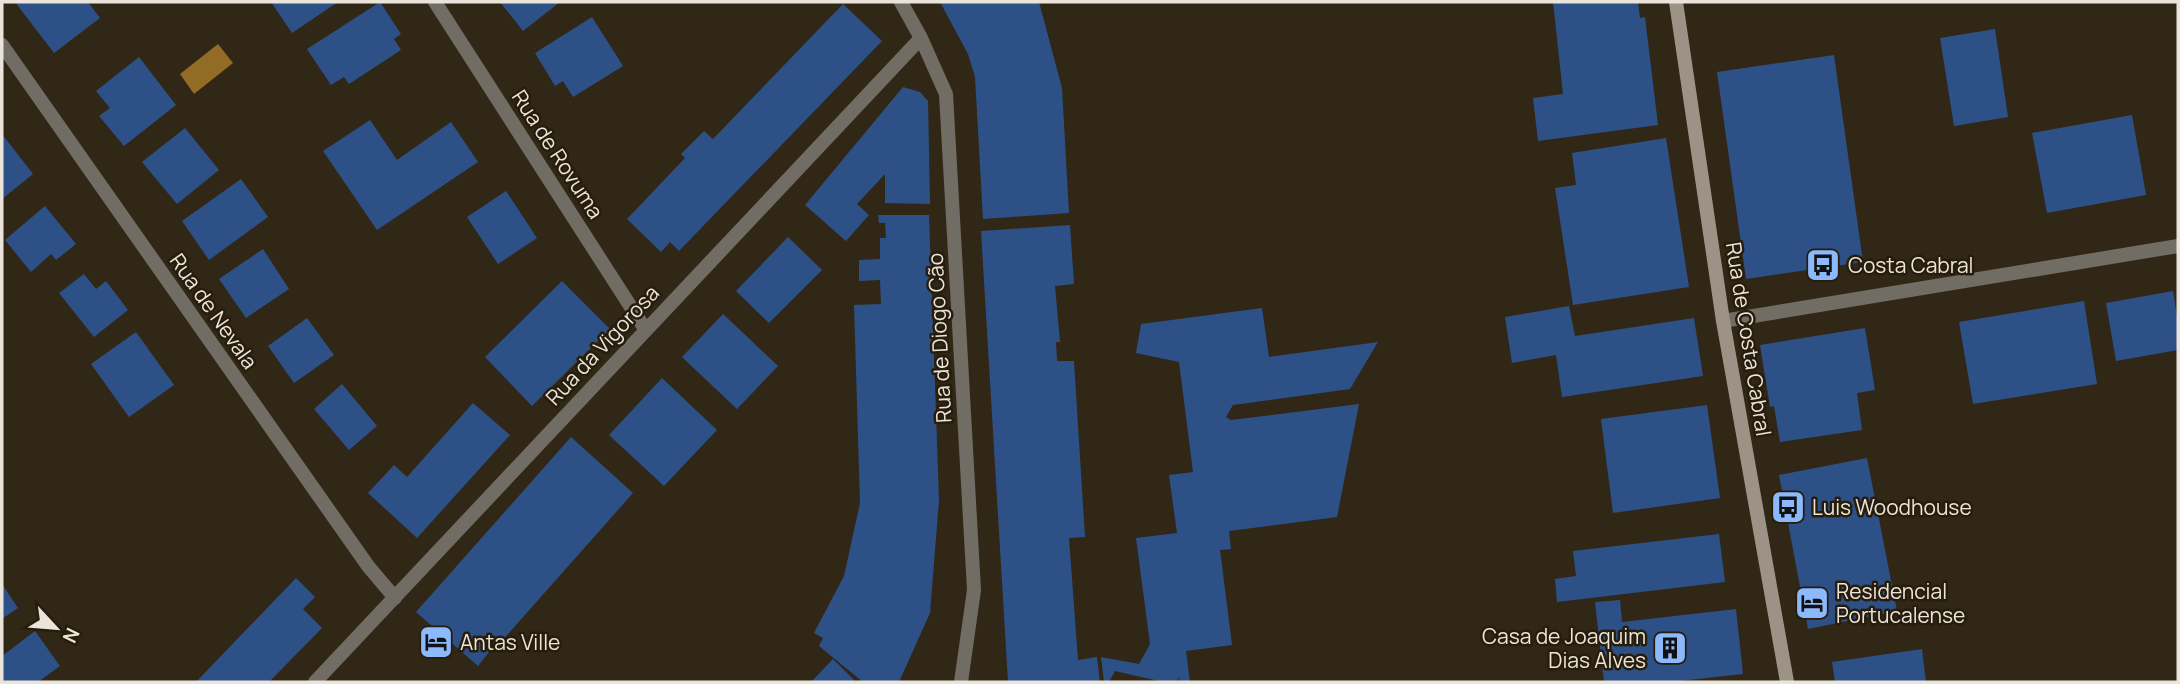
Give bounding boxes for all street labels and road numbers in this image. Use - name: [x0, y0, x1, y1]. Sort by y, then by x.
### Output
- street label: Rua de Rovuma: [506, 84, 610, 224]
- street label: Rua de Costa Cabral: [1720, 240, 1778, 438]
- street label: Rua de Nevala: [164, 248, 264, 374]
- street label: Rua de Diogo Cão: [921, 252, 957, 424]
- street label: Rua da Vigorosa: [539, 279, 665, 411]

